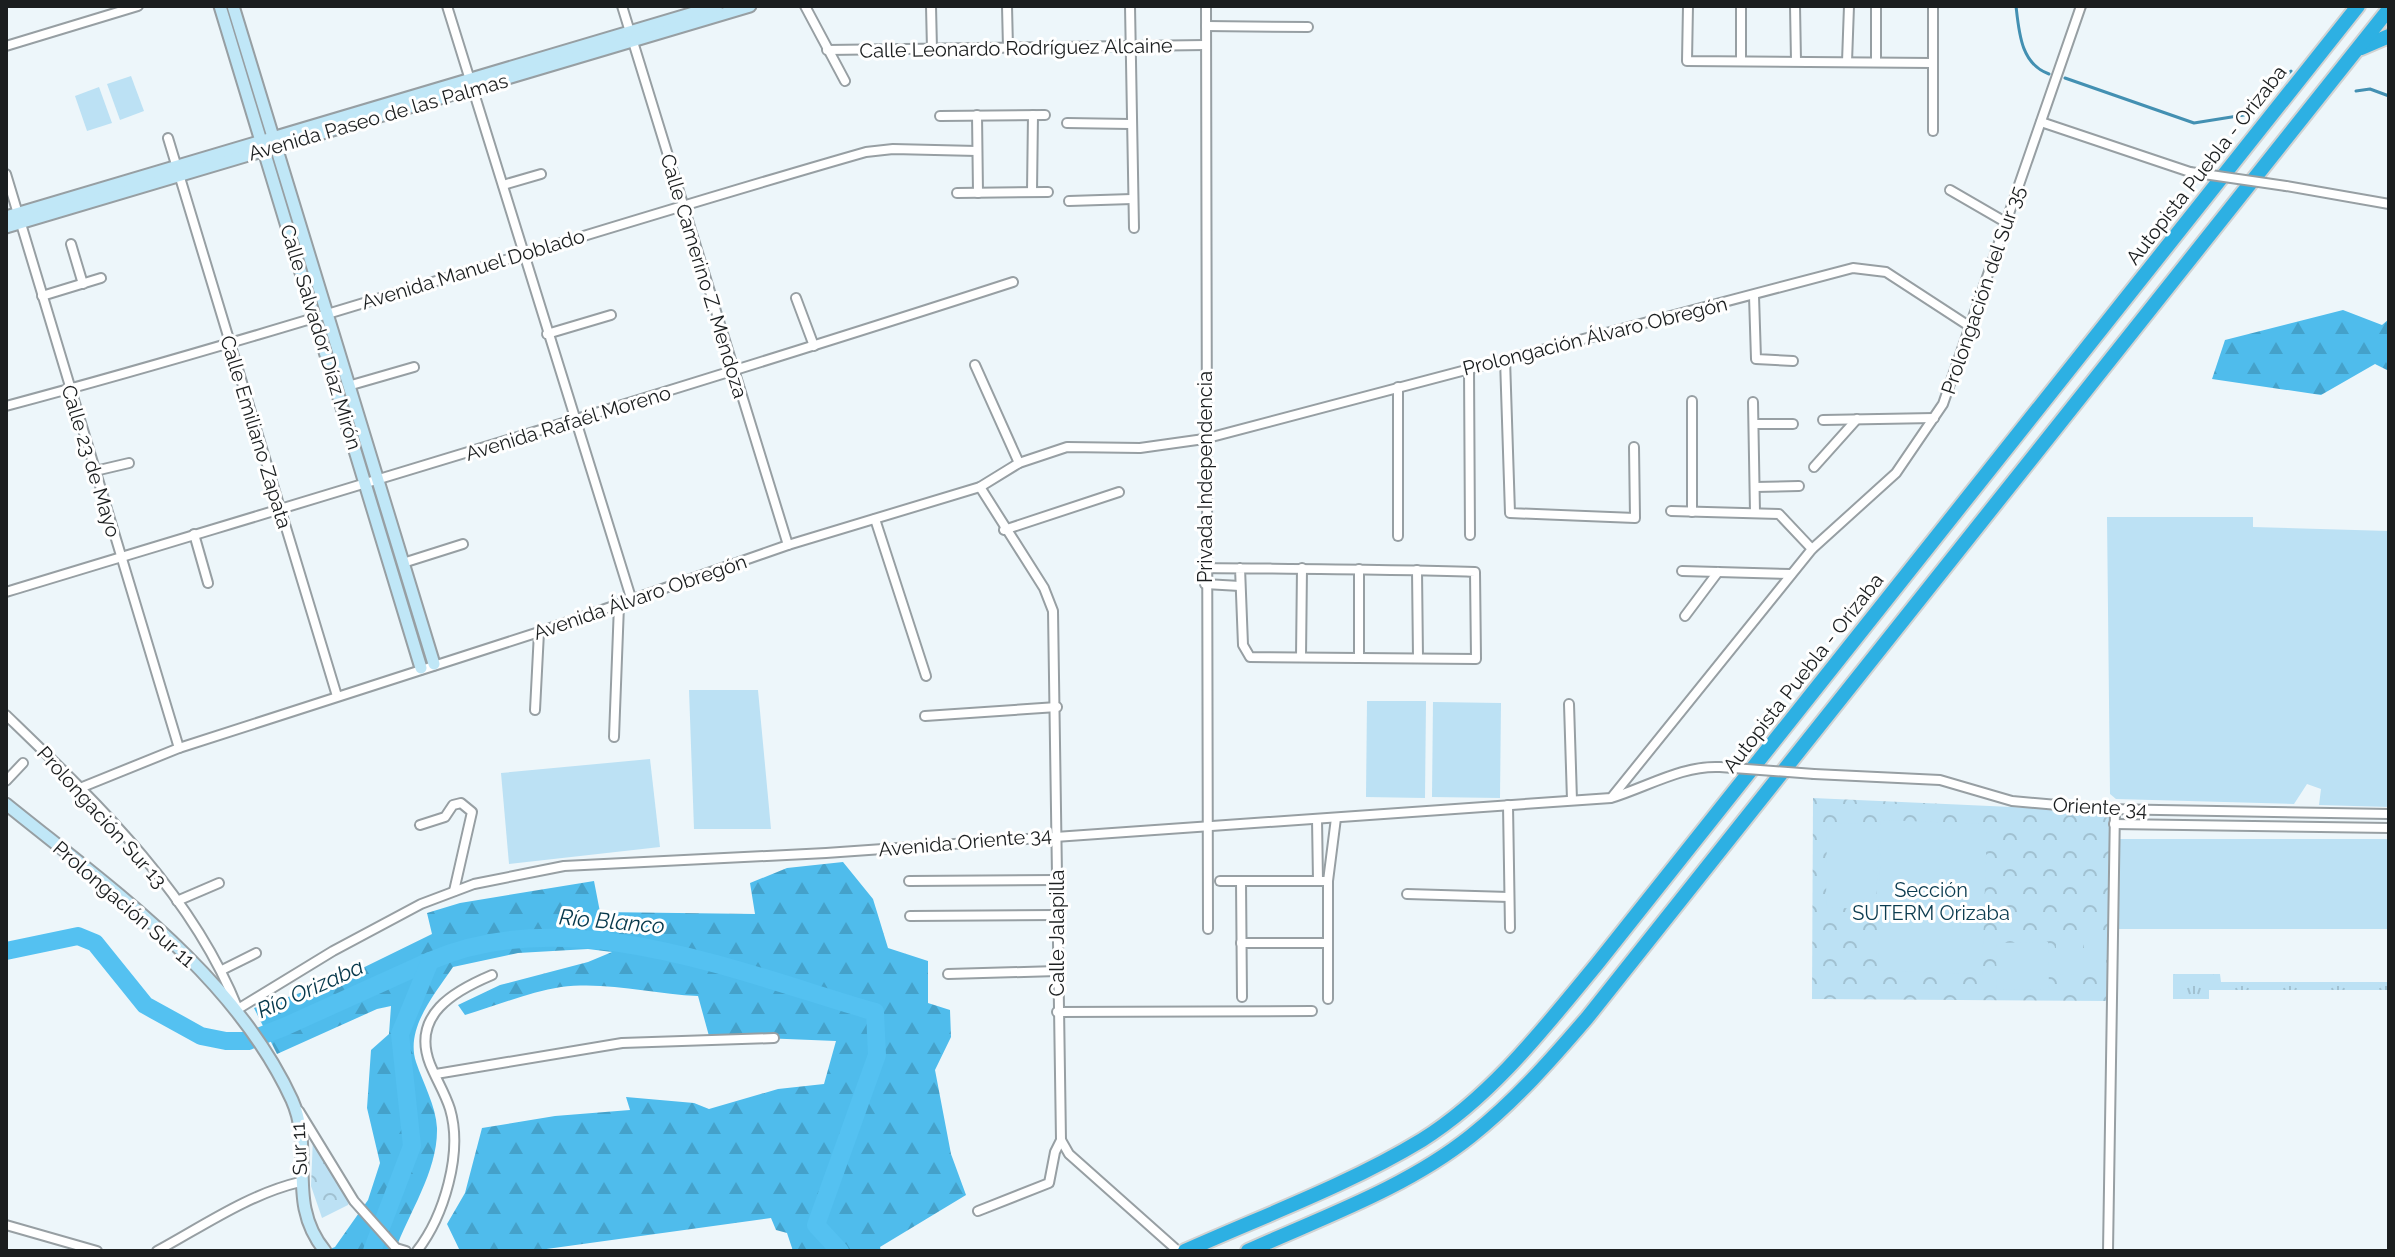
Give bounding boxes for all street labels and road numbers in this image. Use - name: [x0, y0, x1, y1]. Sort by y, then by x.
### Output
- street label: Calle Leonardo Rodríguez Alcaine: [859, 33, 1173, 63]
- street label: Autopista Puebla - Orizaba: [2121, 61, 2291, 269]
- street label: Avenida Paseo de las Palmas: [245, 68, 511, 166]
- street label: Calle Camerino Z. Mendoza: [655, 151, 753, 401]
- street label: Prolongación del Sur 35: [1936, 183, 2030, 397]
- street label: Calle Salvador Díaz Mirón: [275, 221, 367, 453]
- street label: Avenida Manuel Doblado: [358, 224, 588, 314]
- street label: Prolongación Álvaro Obregón: [1460, 291, 1730, 381]
- street label: Calle Emiliano Zapata: [215, 332, 297, 532]
- street label: Privada Independencia: [1193, 371, 1217, 583]
- street label: Avenida Rafaél Moreno: [462, 380, 674, 466]
- street label: Calle 23 de Mayo: [56, 382, 126, 540]
- street label: Avenida Álvaro Obregón: [530, 549, 750, 645]
- street label: Autopista Puebla - Orizaba: [1718, 569, 1888, 777]
- street label: Prolongación Sur 13: [32, 741, 172, 893]
- street label: Oriente 34: [2052, 793, 2148, 821]
- street label: Avenida Oriente 34: [877, 822, 1053, 862]
- street label: Prolongación Sur 11: [48, 836, 200, 972]
- street label: Calle Jalapilla: [1045, 870, 1069, 996]
- street label: Sur 11: [286, 1122, 312, 1176]

